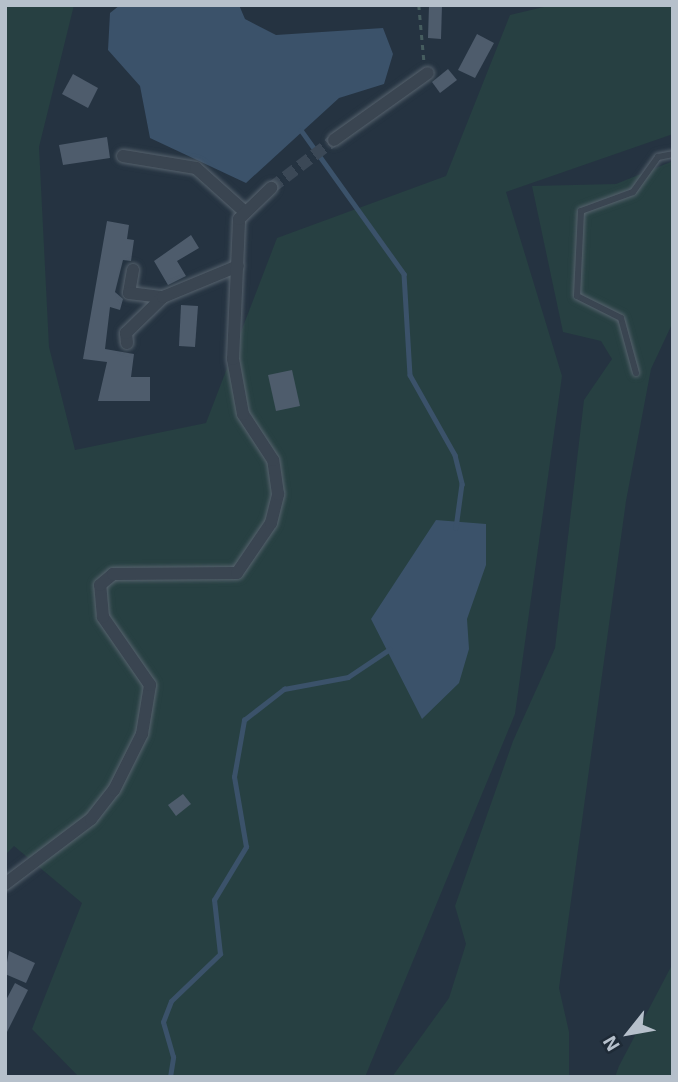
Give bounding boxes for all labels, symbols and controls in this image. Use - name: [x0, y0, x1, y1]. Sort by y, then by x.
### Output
- north arrow: [594, 998, 664, 1068]
- text: N: [597, 1032, 624, 1056]

